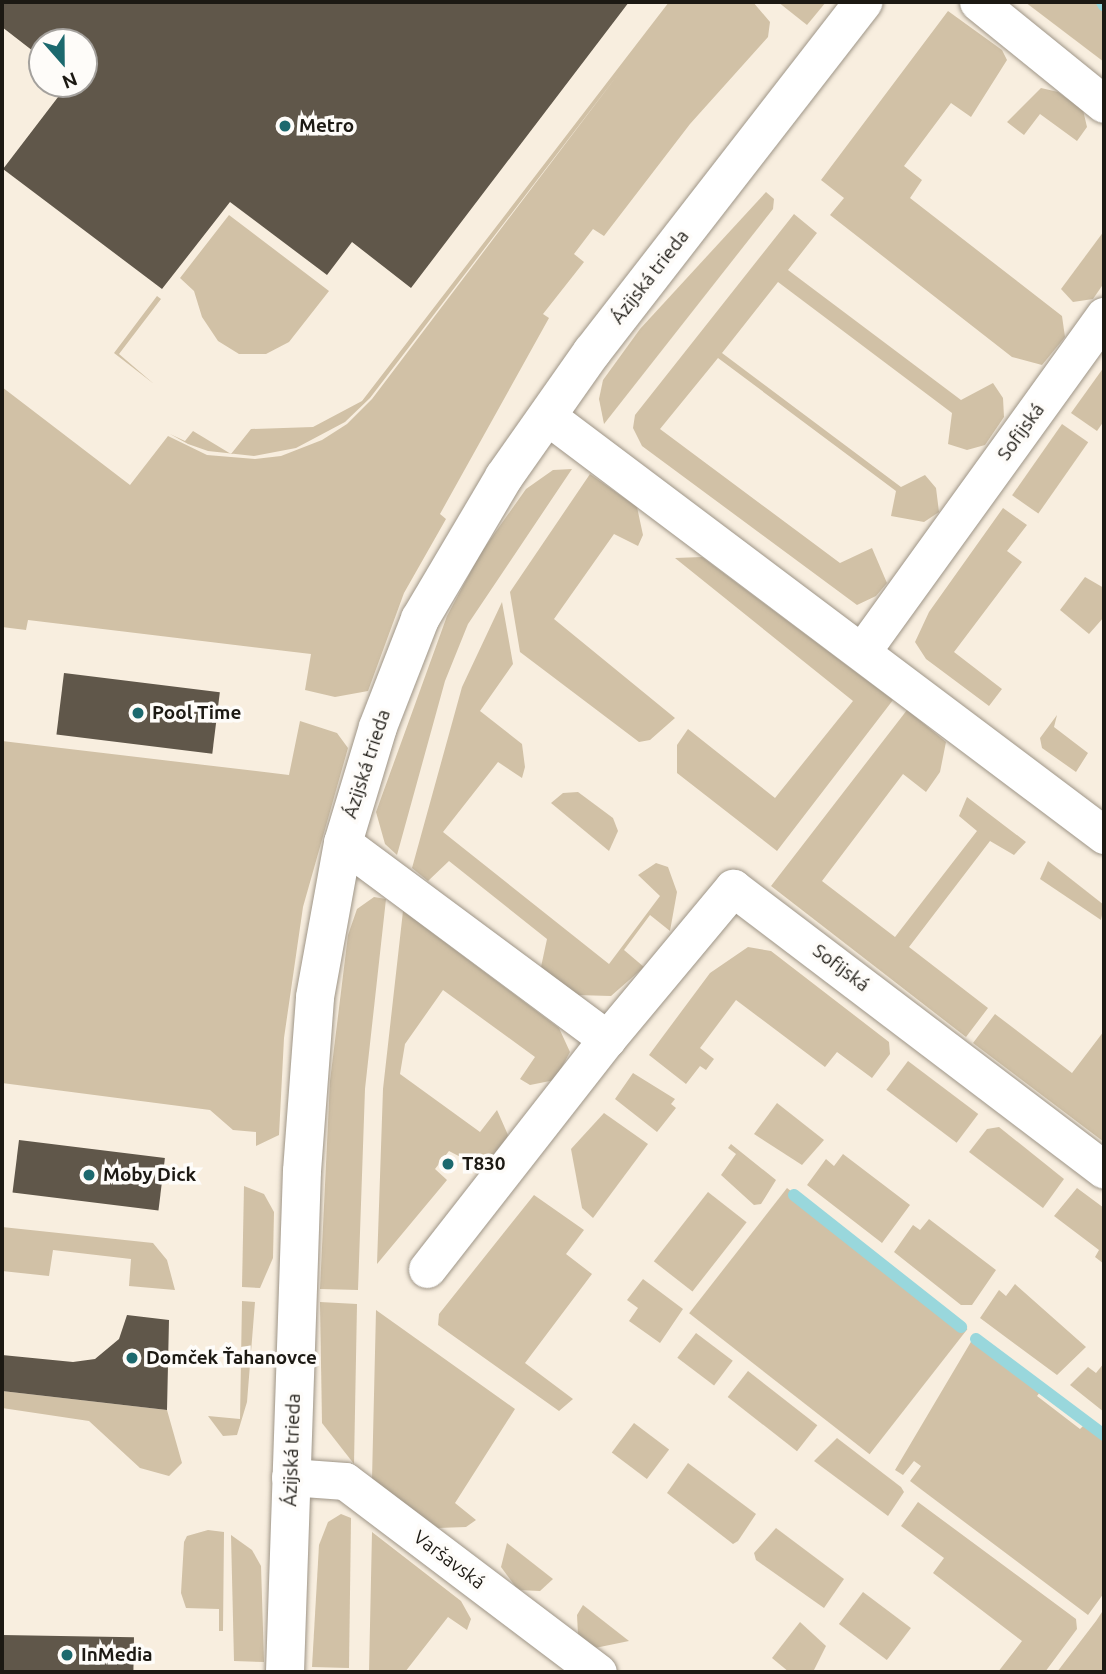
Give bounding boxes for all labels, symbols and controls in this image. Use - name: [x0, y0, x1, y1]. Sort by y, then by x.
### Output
- north arrow: [28, 28, 98, 98]
- text: N: [59, 68, 80, 94]
- place label: Metro: [299, 115, 354, 137]
- marker: Metro: [277, 118, 293, 134]
- street label: Ázijská trieda: [606, 225, 694, 329]
- street label: Sofijská: [993, 399, 1049, 465]
- place label: Pool Time: [152, 702, 241, 724]
- marker: Pool Time: [130, 705, 146, 721]
- street label: Ázijská trieda: [339, 707, 395, 821]
- street label: Sofijská: [808, 939, 874, 997]
- place label: T830: [462, 1153, 506, 1175]
- marker: T830: [440, 1156, 456, 1172]
- place label: Moby Dick: [103, 1164, 196, 1186]
- marker: Moby Dick: [81, 1167, 97, 1183]
- place label: Domček Ťahanovce: [146, 1347, 317, 1369]
- marker: Domček Ťahanovce: [124, 1350, 140, 1366]
- street label: Ázijská trieda: [279, 1393, 305, 1507]
- street label: Varšavská: [409, 1526, 489, 1594]
- place label: InMedia: [81, 1644, 153, 1666]
- marker: InMedia: [59, 1647, 75, 1663]

